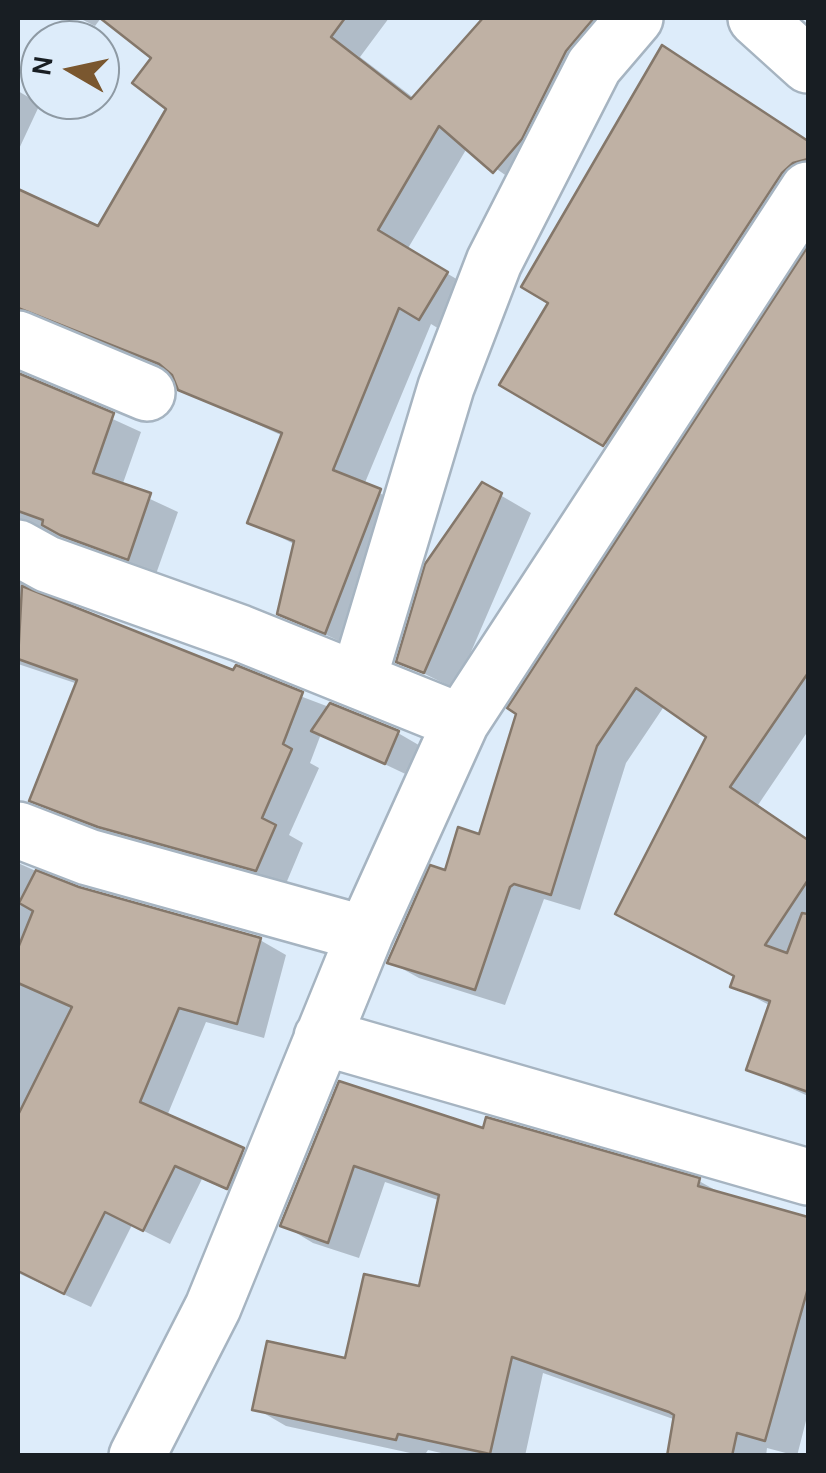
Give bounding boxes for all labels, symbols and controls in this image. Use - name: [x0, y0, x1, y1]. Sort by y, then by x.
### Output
- north arrow: [20, 20, 120, 120]
- text: N: [24, 53, 60, 78]

